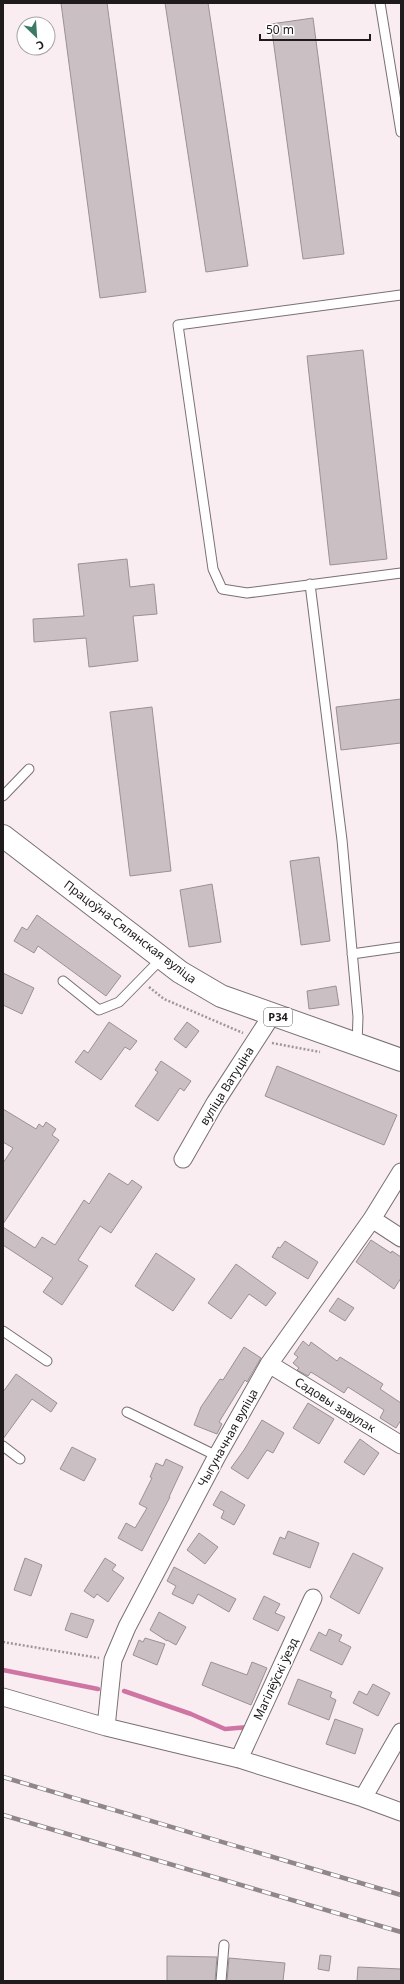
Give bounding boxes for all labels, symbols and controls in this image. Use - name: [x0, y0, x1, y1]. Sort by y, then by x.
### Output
- north arrow: [16, 16, 56, 56]
- scale bar: [260, 16, 370, 42]
- text: 50 m: [266, 21, 294, 38]
- text: С: [34, 37, 47, 54]
- street label: Працоўна-Сялянская вуліца: [61, 876, 200, 987]
- road number: Р34: [264, 1008, 292, 1026]
- street label: вуліца Ватуціна: [196, 1043, 258, 1128]
- street label: Садовы завулак: [292, 1373, 380, 1437]
- street label: Чыгуначная вуліца: [193, 1386, 262, 1490]
- street label: Магілёўскі ўезд: [249, 1634, 302, 1723]

